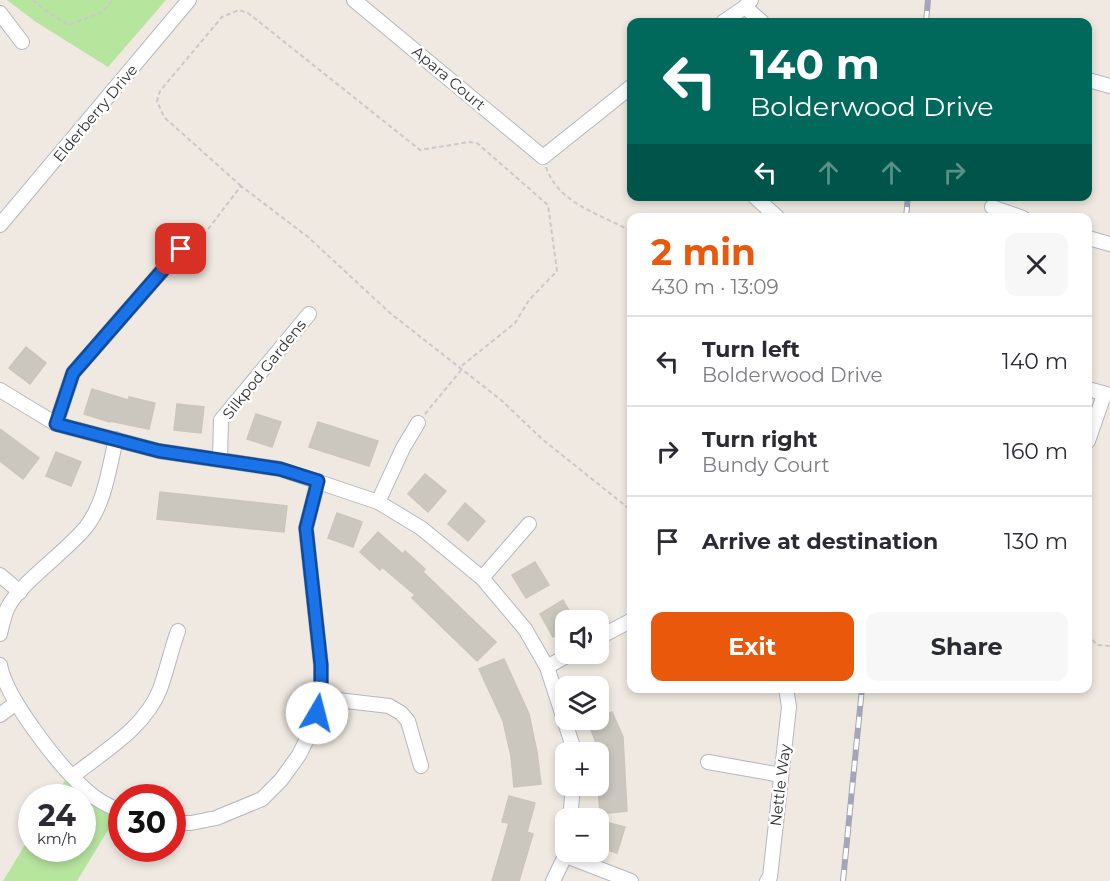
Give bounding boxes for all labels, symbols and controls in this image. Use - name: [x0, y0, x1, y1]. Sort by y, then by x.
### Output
- text: 140 m: [750, 38, 880, 90]
- street label: Apara Court: [408, 42, 490, 114]
- icon: left: [651, 42, 729, 120]
- street label: Elderberry Drive: [49, 60, 141, 166]
- text: Bolderwood Drive: [750, 90, 994, 123]
- icon: left: [749, 156, 782, 189]
- icon: ahead: [812, 156, 845, 189]
- icon: ahead: [875, 156, 908, 189]
- icon: right: [938, 156, 971, 189]
- pin: [155, 223, 206, 274]
- text: 2 min: [651, 230, 756, 274]
- icon: arrive: [164, 232, 197, 265]
- button: close: [1005, 233, 1068, 296]
- text: 430 m · 13:09: [651, 275, 779, 299]
- street label: Silkpod Gardens: [218, 315, 310, 423]
- text: Turn left: [702, 336, 800, 363]
- icon: left: [651, 345, 684, 378]
- text: 140 m: [1002, 348, 1068, 375]
- text: Bolderwood Drive: [702, 363, 883, 387]
- text: Turn right: [702, 426, 817, 453]
- icon: right: [651, 435, 684, 468]
- text: 160 m: [1003, 438, 1068, 465]
- text: Bundy Court: [702, 453, 830, 477]
- icon: arrive: [651, 525, 684, 558]
- text: Arrive at destination: [702, 528, 938, 555]
- text: 130 m: [1004, 528, 1068, 555]
- map controls: [555, 610, 609, 862]
- button: sound: [555, 610, 609, 664]
- button: Exit: [651, 612, 854, 681]
- button: Share: [866, 612, 1068, 681]
- button: layers: [555, 676, 609, 730]
- position arrow: [285, 681, 349, 745]
- button: +: [555, 742, 609, 796]
- street label: Nettle Way: [766, 742, 795, 827]
- speed limit sign: 30: [108, 784, 186, 862]
- text: 24: [38, 797, 76, 834]
- button: −: [555, 808, 609, 862]
- text: km/h: [37, 829, 77, 848]

